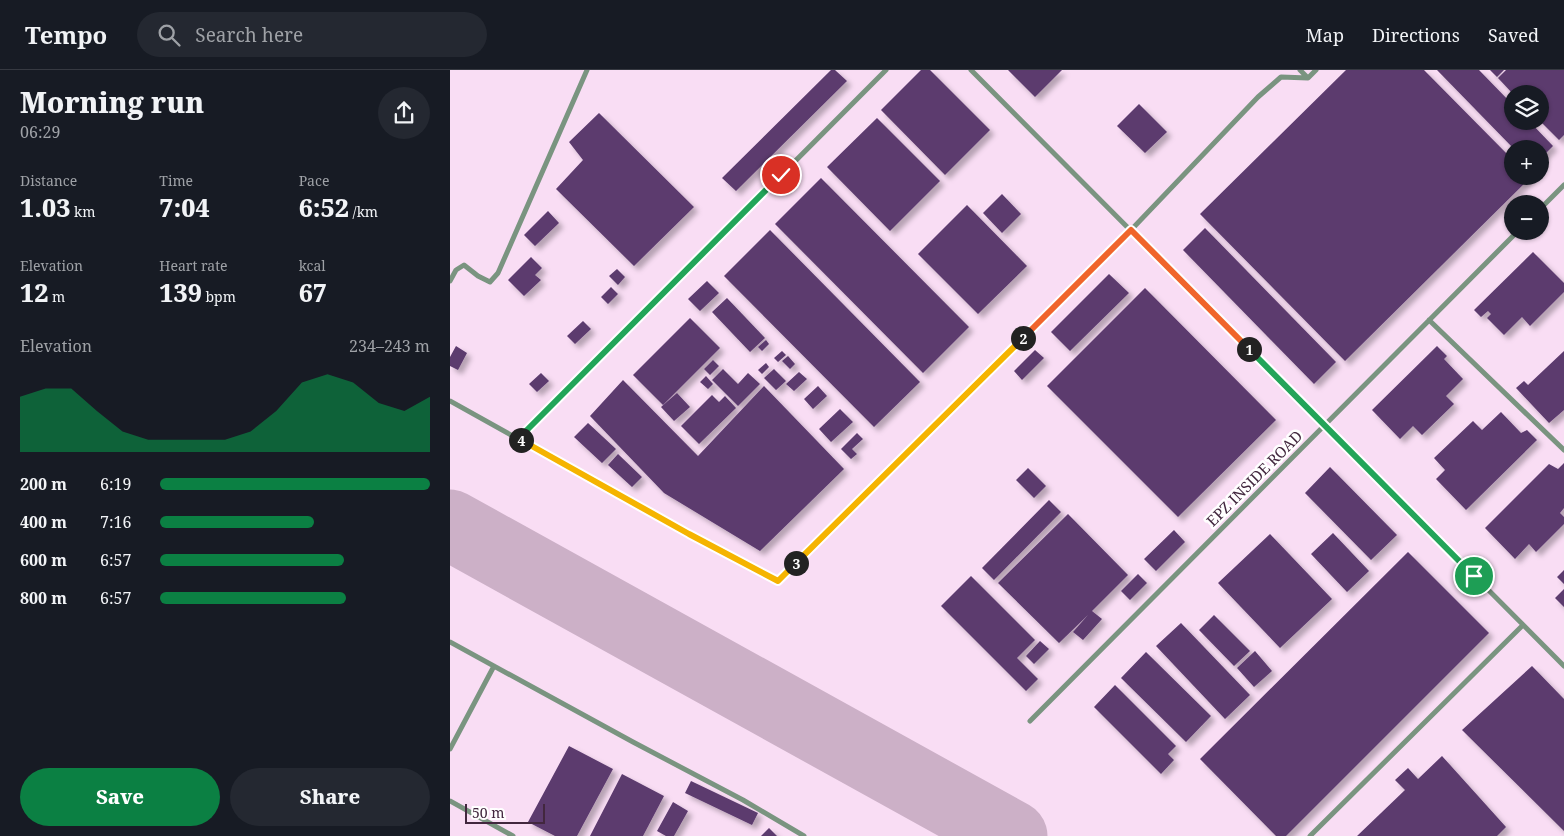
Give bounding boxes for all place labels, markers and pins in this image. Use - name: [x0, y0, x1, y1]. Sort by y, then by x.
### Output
- pin: [760, 154, 802, 196]
- pin: 2: [1010, 326, 1036, 350]
- pin: 1: [1236, 336, 1262, 362]
- pin: 4: [508, 428, 534, 452]
- pin: 3: [784, 550, 808, 576]
- pin: [1453, 555, 1495, 597]

